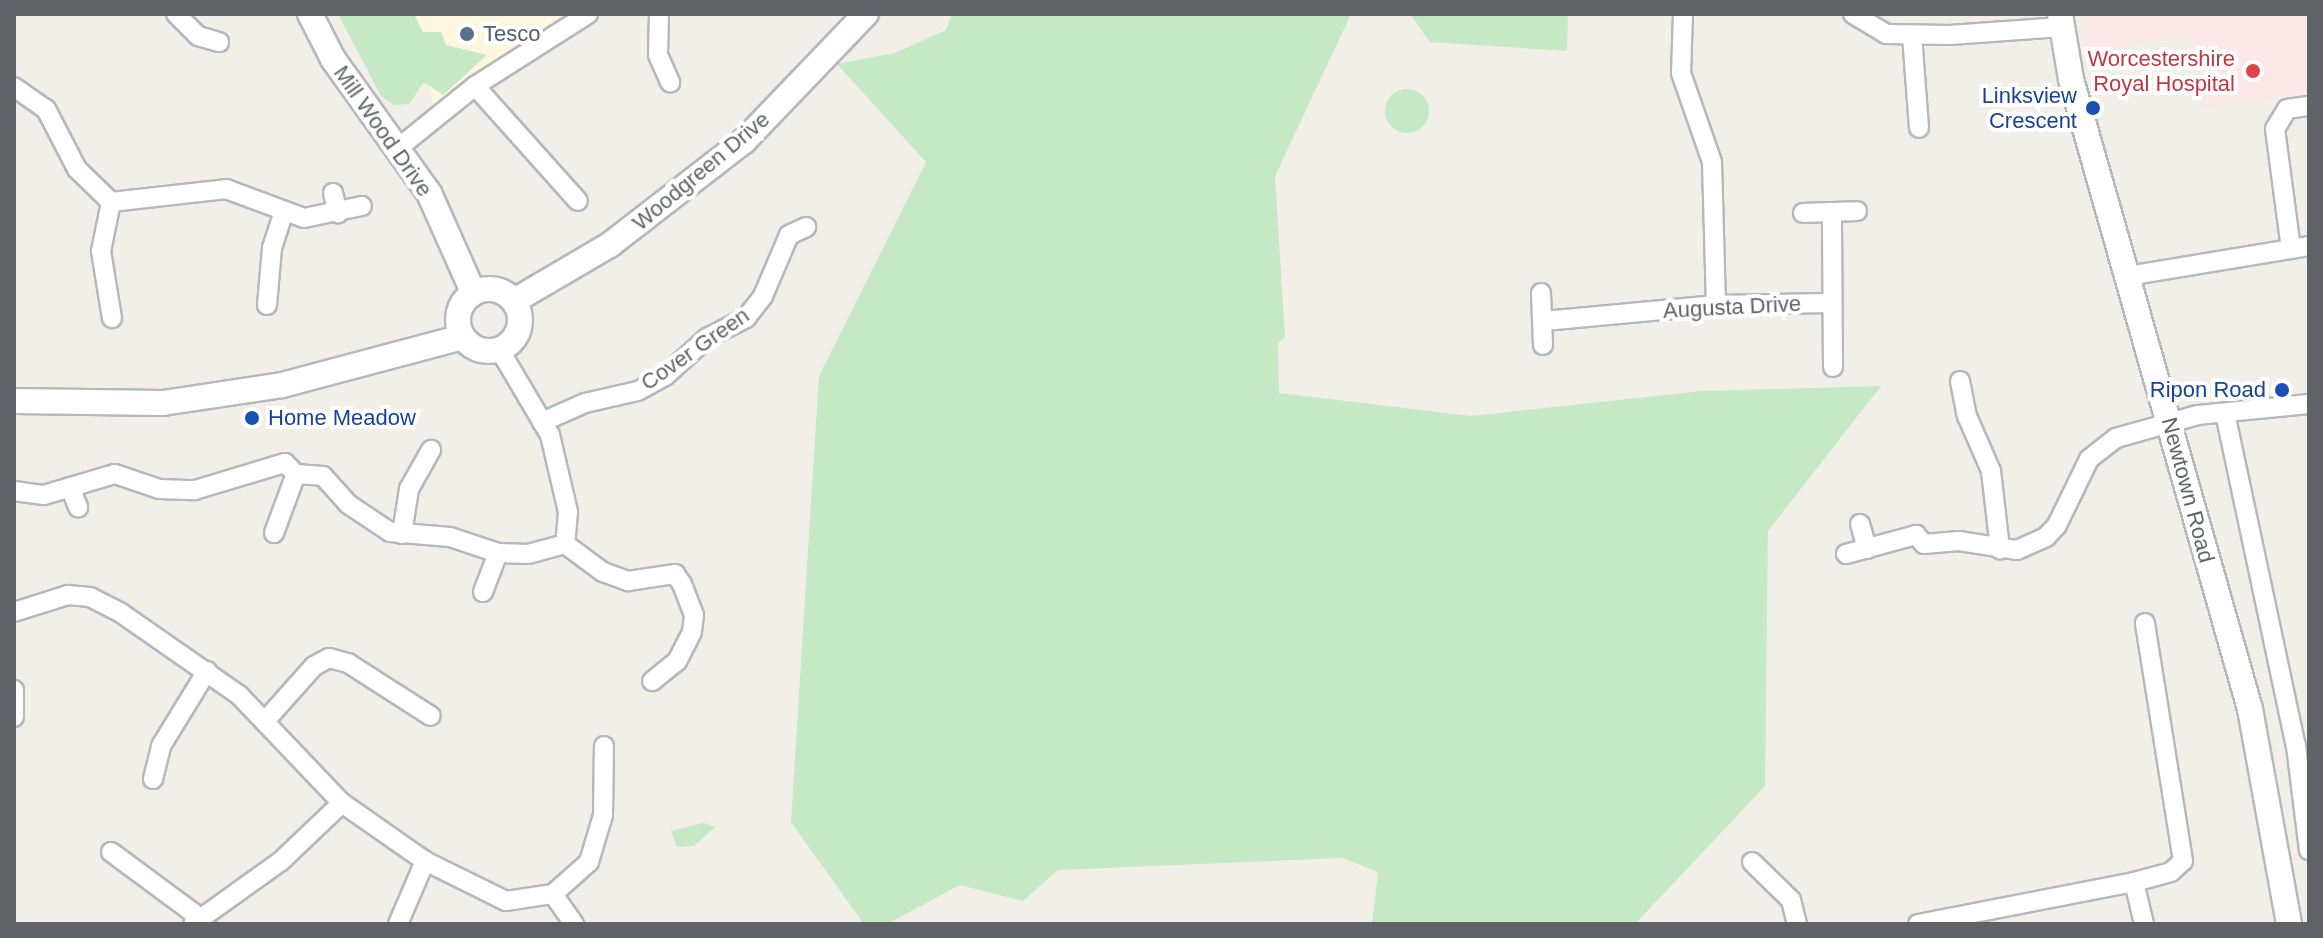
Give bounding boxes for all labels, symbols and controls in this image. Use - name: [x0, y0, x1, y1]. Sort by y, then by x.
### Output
- place label: Tesco: [483, 21, 540, 47]
- marker: Tesco: [458, 25, 476, 43]
- place label: Worcestershire Royal Hospital: [2087, 45, 2235, 96]
- marker: Worcestershire Royal Hospital: [2242, 60, 2264, 82]
- street label: Mill Wood Drive: [328, 61, 438, 201]
- place label: Linksview Crescent: [1982, 82, 2077, 134]
- marker: Linksview Crescent: [2084, 99, 2102, 117]
- street label: Woodgreen Drive: [627, 106, 775, 236]
- street label: Augusta Drive: [1662, 290, 1802, 324]
- street label: Cover Green: [636, 302, 754, 396]
- place label: Ripon Road: [2150, 377, 2266, 403]
- marker: Ripon Road: [2273, 381, 2291, 399]
- place label: Home Meadow: [268, 405, 416, 431]
- marker: Home Meadow: [243, 409, 261, 427]
- street label: Newtown Road: [2156, 415, 2220, 565]

